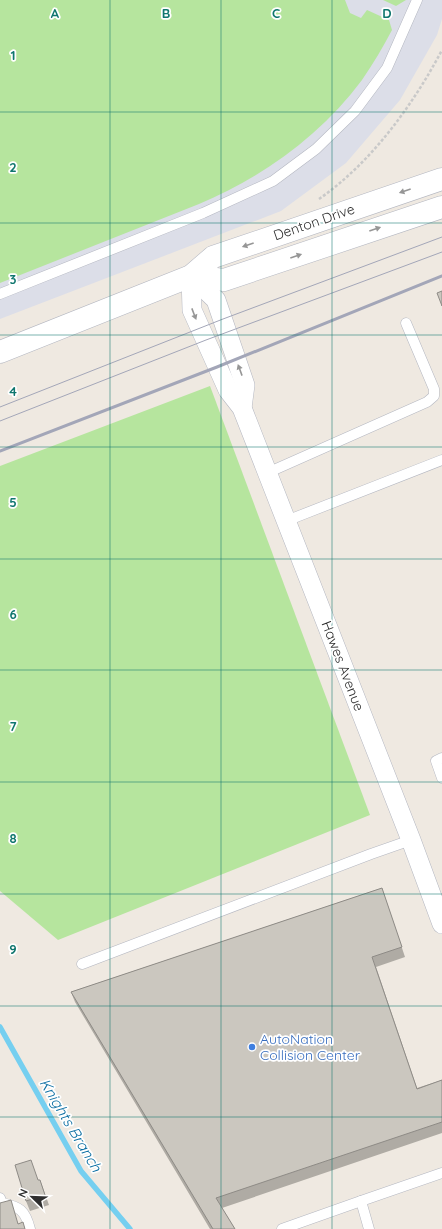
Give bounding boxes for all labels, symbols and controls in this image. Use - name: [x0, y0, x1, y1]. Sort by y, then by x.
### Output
- text: A: [51, 5, 60, 21]
- text: B: [162, 5, 170, 21]
- text: C: [272, 5, 280, 21]
- text: D: [382, 5, 392, 21]
- text: 1: [10, 47, 16, 63]
- text: 2: [9, 159, 17, 175]
- one-way arrow: [399, 189, 411, 195]
- street label: Denton Drive: [271, 200, 357, 244]
- one-way arrow: [370, 226, 382, 232]
- one-way arrow: [242, 242, 254, 248]
- one-way arrow: [290, 253, 302, 259]
- text: 3: [10, 271, 17, 287]
- one-way arrow: [192, 309, 198, 321]
- one-way arrow: [237, 364, 243, 376]
- text: 4: [9, 383, 17, 399]
- text: 5: [9, 494, 17, 510]
- text: 6: [9, 606, 17, 622]
- street label: Hawes Avenue: [318, 618, 368, 714]
- text: 7: [9, 718, 17, 734]
- text: 8: [9, 830, 17, 846]
- text: 9: [9, 941, 17, 957]
- place label: AutoNation Collision Center: [260, 1030, 361, 1064]
- marker: AutoNation Collision Center: [247, 1042, 257, 1052]
- water label: Knights Branch: [36, 1075, 107, 1176]
- north arrow: [12, 1177, 52, 1217]
- text: N: [15, 1187, 31, 1200]

